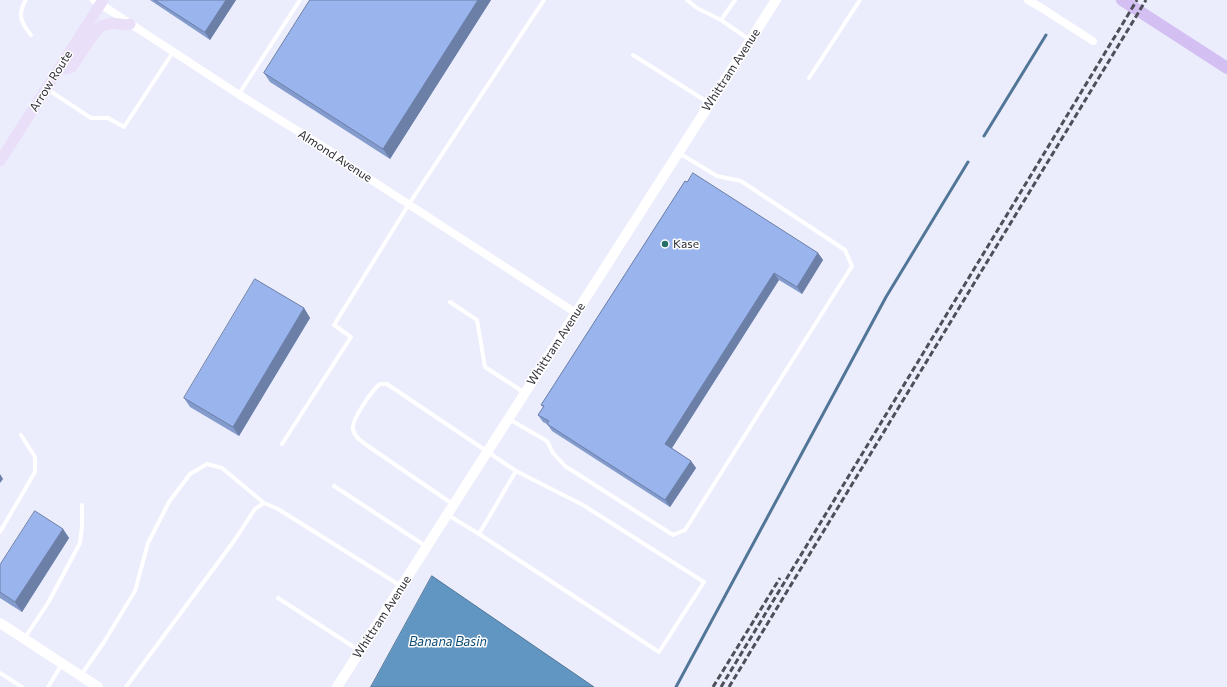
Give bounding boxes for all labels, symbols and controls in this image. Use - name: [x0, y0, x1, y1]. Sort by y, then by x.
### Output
- street label: Whittram Avenue: [699, 26, 763, 114]
- street label: Arrow Route: [27, 48, 75, 114]
- street label: Almond Avenue: [295, 127, 375, 185]
- place label: Kase: [673, 237, 699, 251]
- marker: Kase: [660, 239, 670, 249]
- street label: Whittram Avenue: [524, 300, 588, 388]
- street label: Whittram Avenue: [350, 573, 414, 661]
- water label: Banana Basin: [409, 634, 487, 650]

